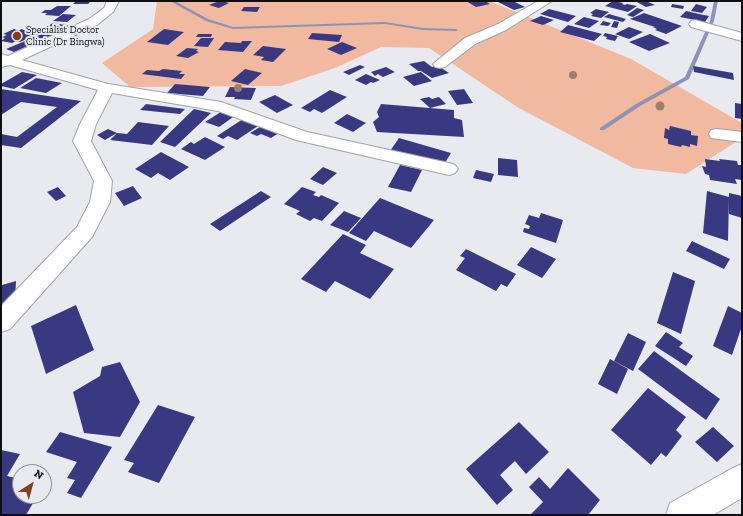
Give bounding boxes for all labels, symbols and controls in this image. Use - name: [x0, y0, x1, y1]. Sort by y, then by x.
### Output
- place label: Specialist Doctor Clinic (Dr Bingwa): [26, 24, 105, 48]
- marker: Specialist Doctor Clinic (Dr Bingwa): [11, 30, 23, 42]
- north arrow: [12, 464, 52, 504]
- text: N: [32, 467, 46, 482]

